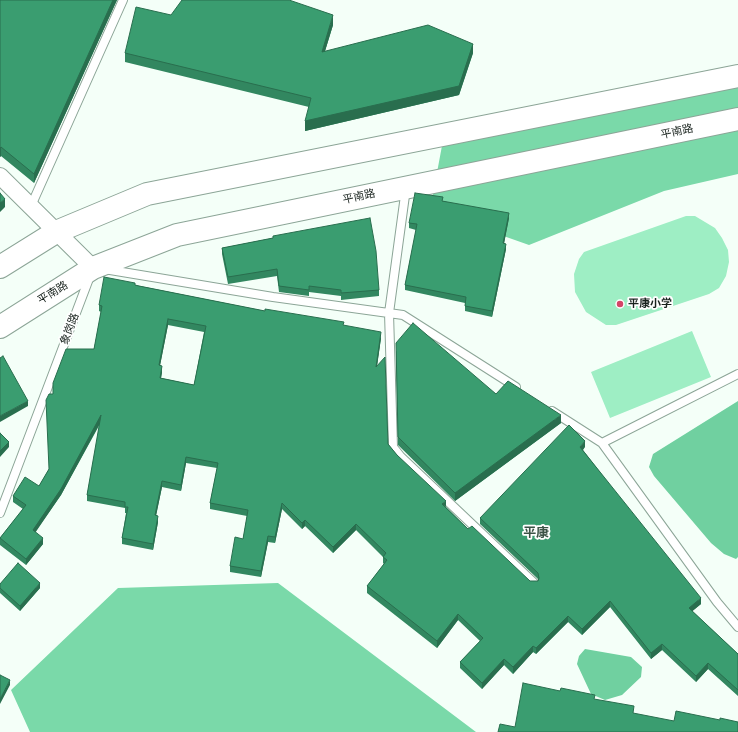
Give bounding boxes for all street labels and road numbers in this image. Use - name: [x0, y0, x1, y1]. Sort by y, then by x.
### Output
- street label: 平南路: [659, 122, 695, 142]
- street label: 平南路: [341, 187, 377, 207]
- street label: 平南路: [36, 279, 70, 307]
- street label: 象岗路: [58, 311, 82, 347]

